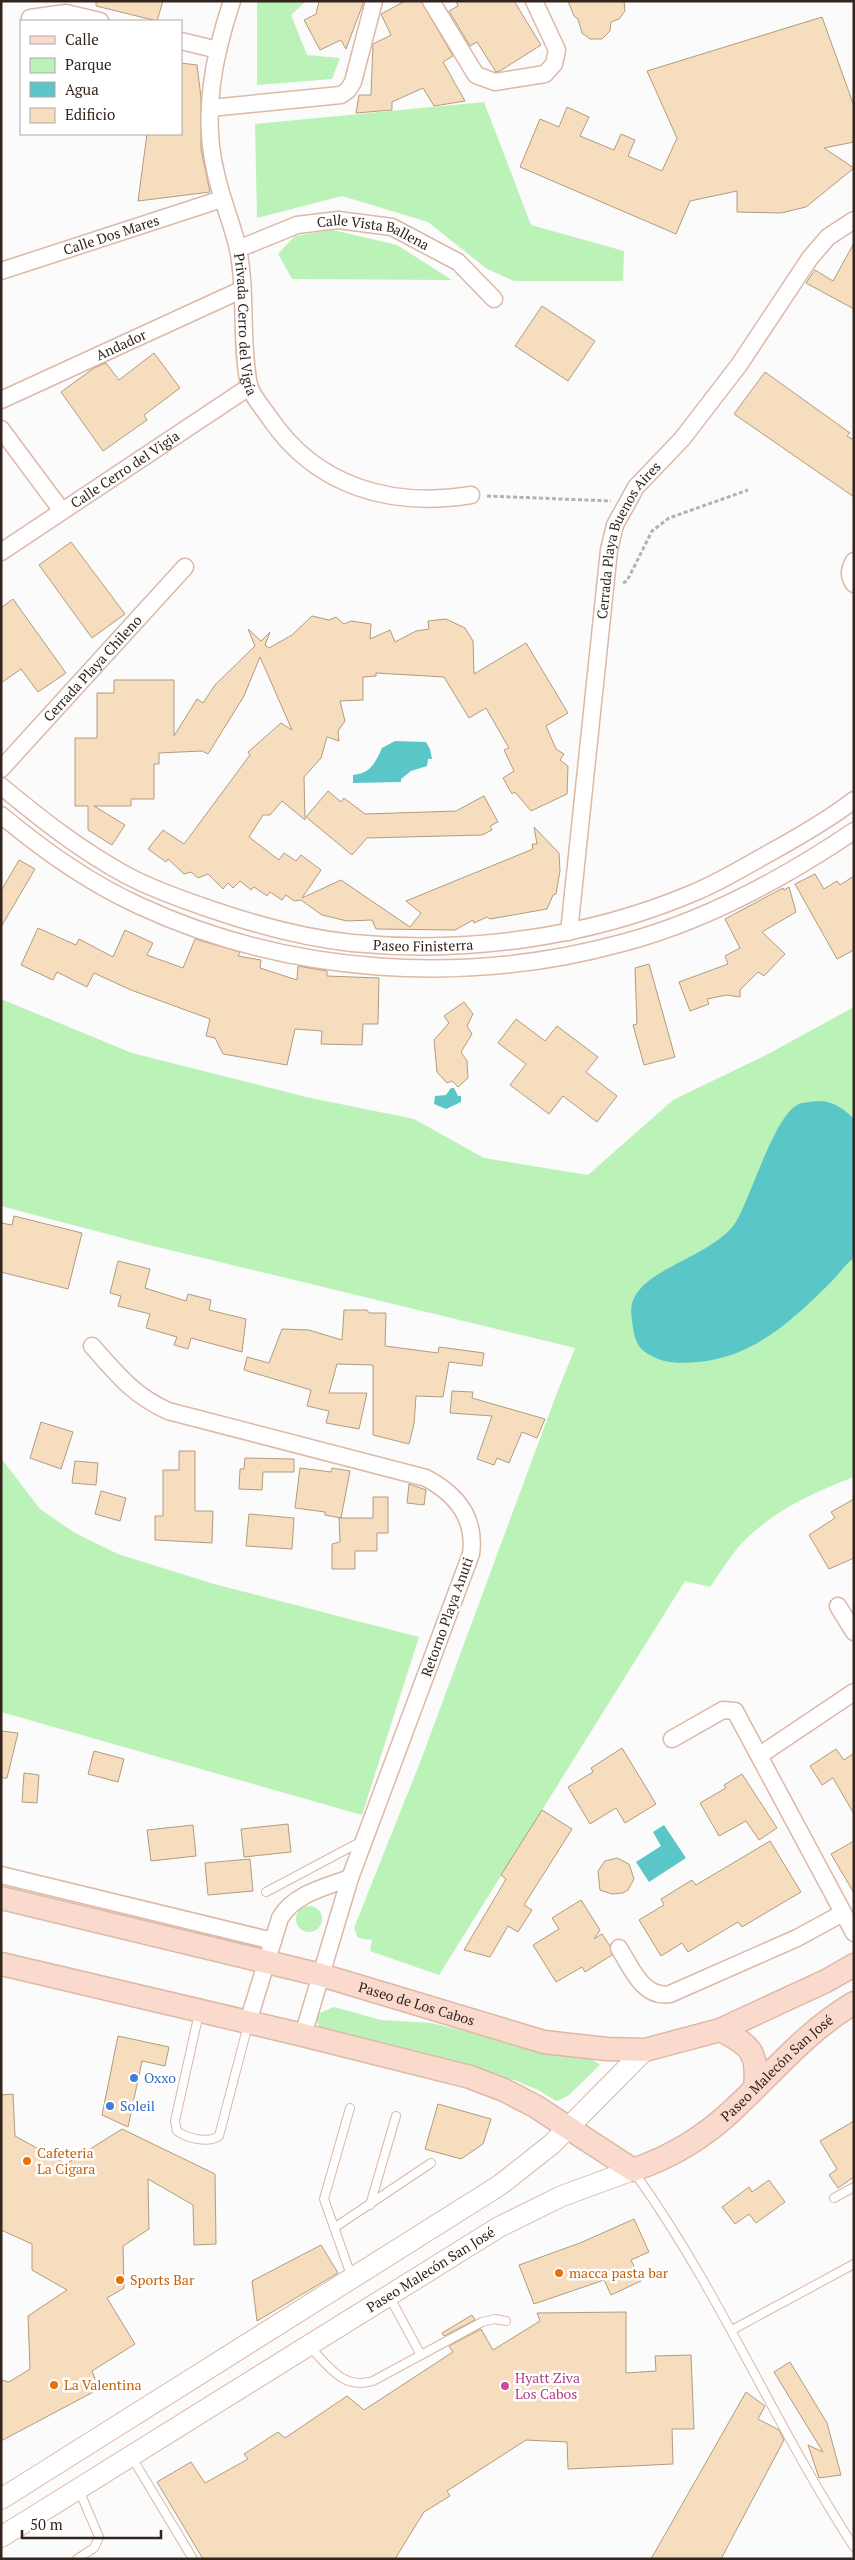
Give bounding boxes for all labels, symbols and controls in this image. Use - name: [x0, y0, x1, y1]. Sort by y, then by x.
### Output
- legend: [20, 20, 182, 135]
- text: Calle: [65, 29, 99, 49]
- text: Parque: [65, 54, 112, 74]
- text: Agua: [65, 79, 99, 99]
- text: Edificio: [65, 104, 115, 124]
- street label: Calle Dos Mares: [61, 210, 162, 259]
- street label: Calle Vista Ballena: [316, 210, 433, 254]
- street label: Privada Cerro del Vigía: [230, 252, 262, 399]
- street label: Andador: [92, 324, 150, 364]
- street label: Calle Cerro del Vigia: [67, 426, 183, 512]
- street label: Cerrada Playa Buenos Aires: [592, 457, 665, 620]
- street label: Cerrada Playa Chileno: [39, 611, 146, 725]
- street label: Paseo Finisterra: [373, 935, 474, 955]
- street label: Retorno Playa Anuti: [416, 1555, 477, 1679]
- street label: Paseo de Los Cabos: [356, 1977, 477, 2030]
- street label: Paseo Malecón San José: [716, 2010, 837, 2126]
- place label: Oxxo: [144, 2068, 176, 2087]
- marker: Oxxo: [128, 2072, 140, 2084]
- place label: Soleil: [120, 2096, 155, 2115]
- marker: Soleil: [104, 2100, 116, 2112]
- place label: Cafeteria La Cigara: [37, 2143, 95, 2178]
- marker: Cafeteria La Cigara: [21, 2155, 33, 2167]
- street label: Paseo Malecón San José: [363, 2222, 498, 2316]
- place label: macca pasta bar: [569, 2263, 669, 2282]
- marker: macca pasta bar: [553, 2267, 565, 2279]
- place label: Sports Bar: [130, 2270, 195, 2289]
- marker: Sports Bar: [114, 2274, 126, 2286]
- place label: Hyatt Ziva Los Cabos: [515, 2368, 580, 2403]
- place label: La Valentina: [64, 2375, 142, 2394]
- marker: La Valentina: [48, 2379, 60, 2391]
- marker: Hyatt Ziva Los Cabos: [499, 2380, 511, 2392]
- scale bar: [22, 2508, 161, 2540]
- text: 50 m: [30, 2514, 63, 2534]

